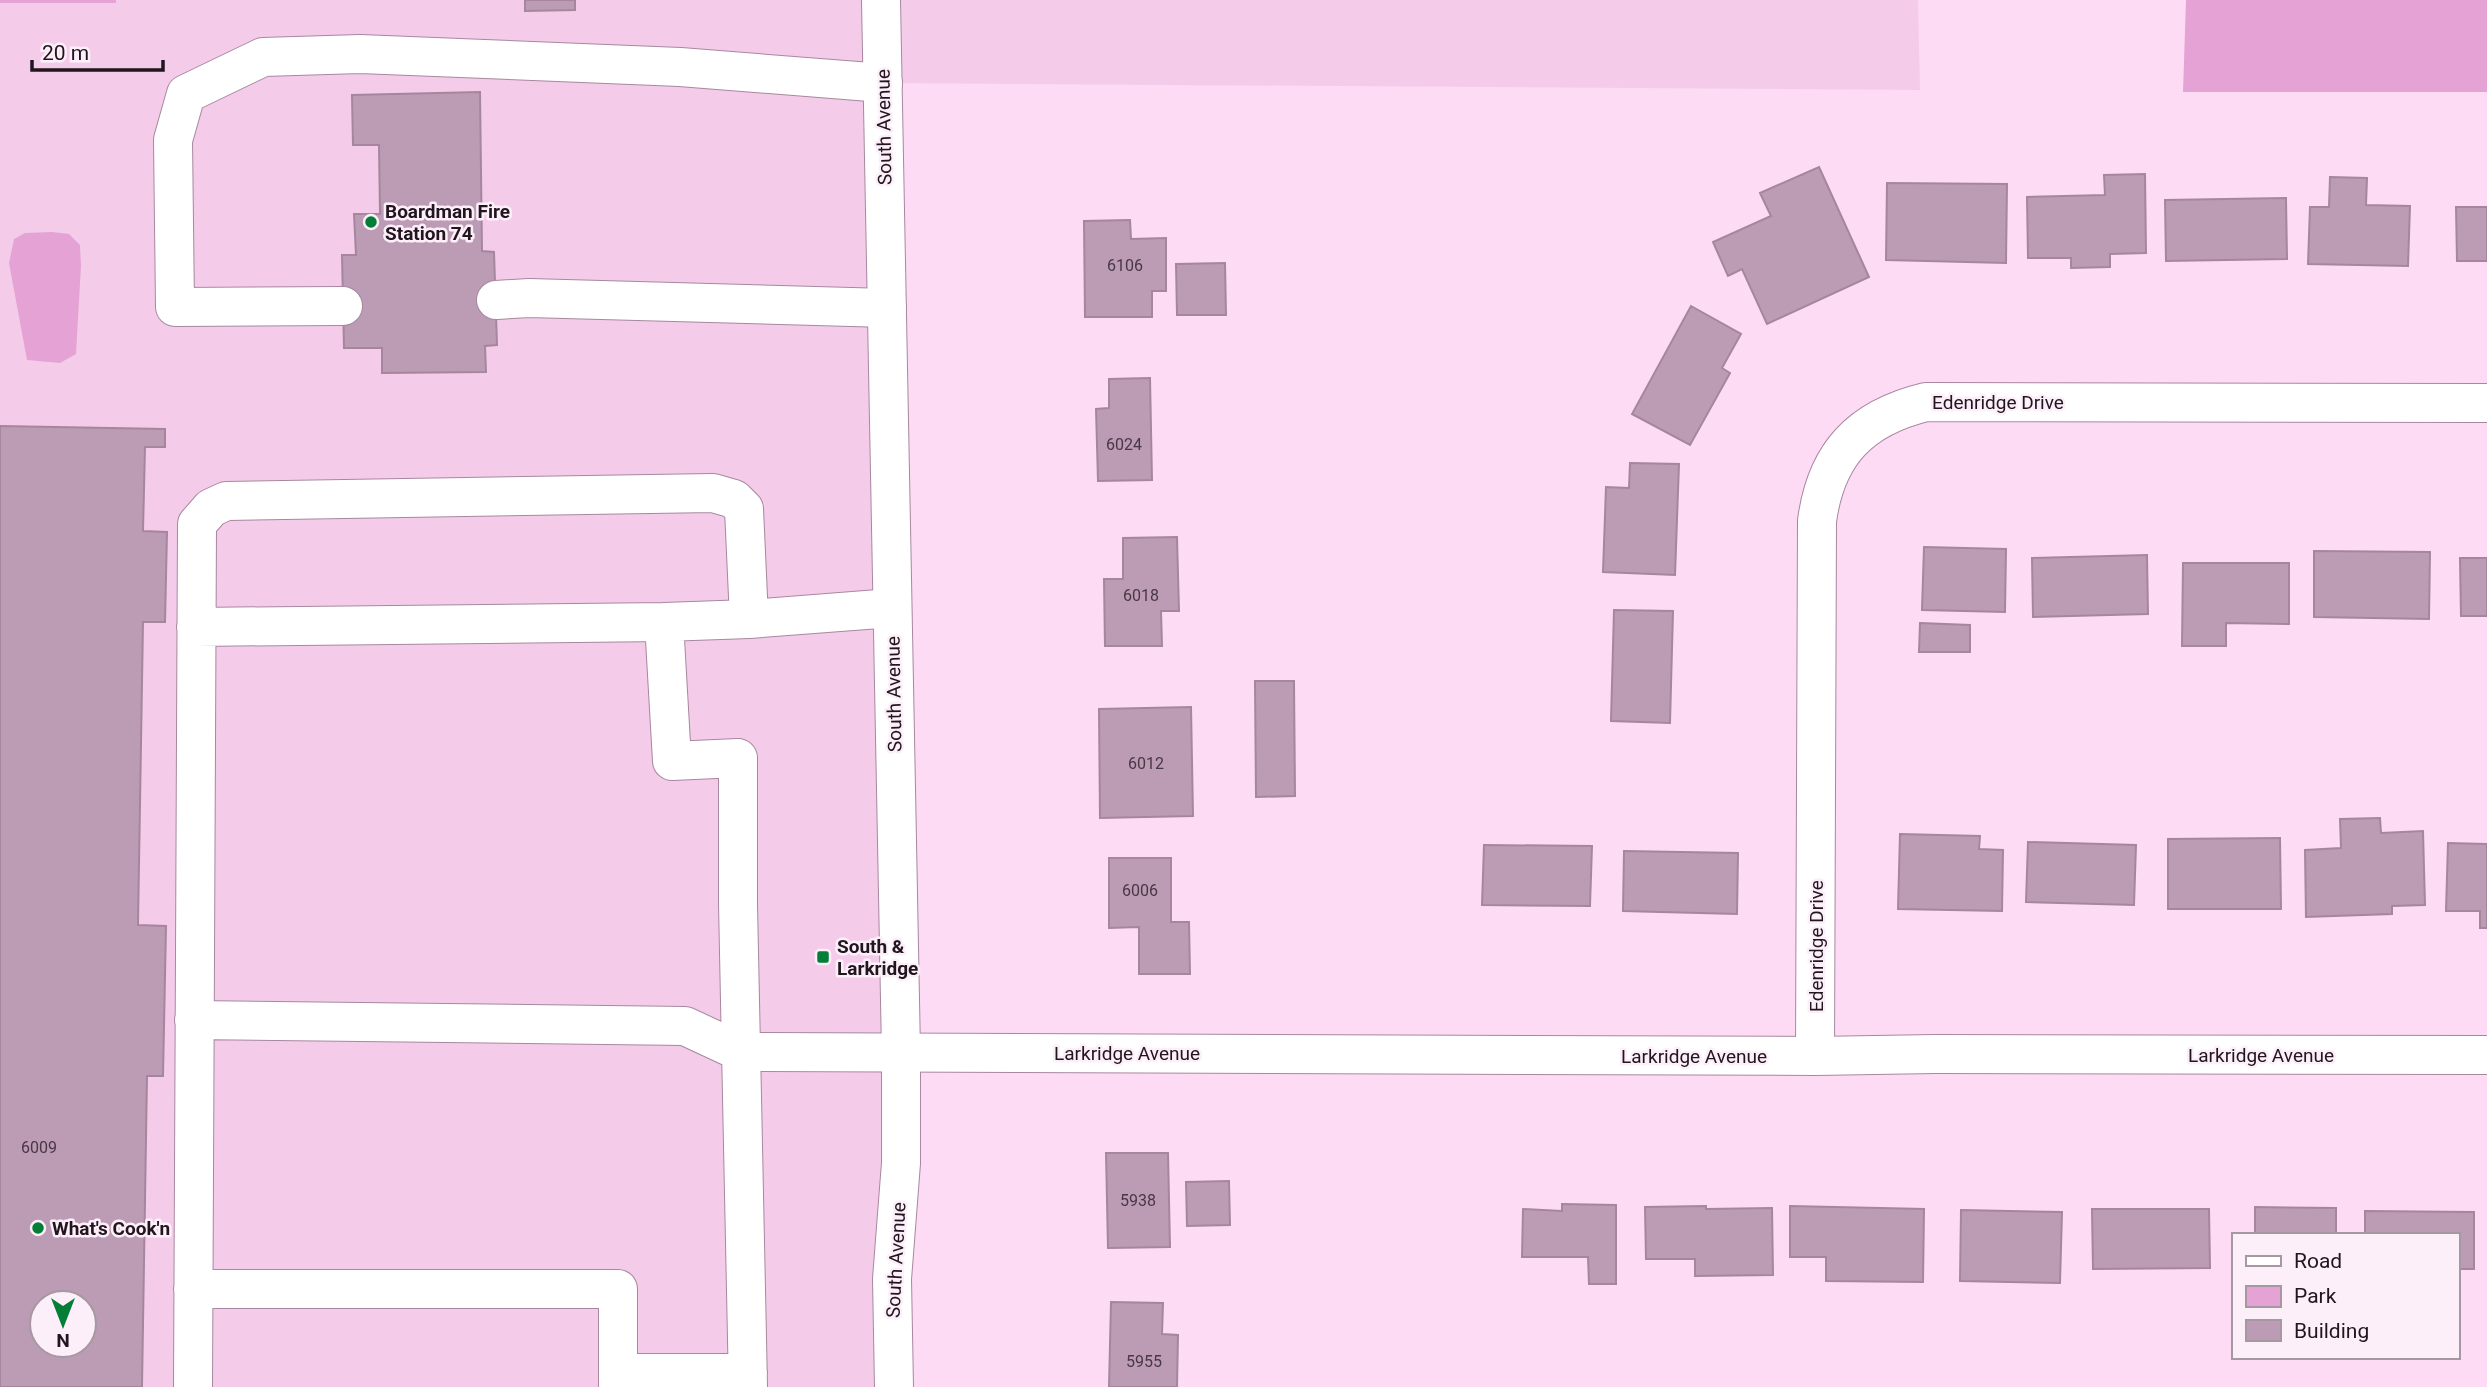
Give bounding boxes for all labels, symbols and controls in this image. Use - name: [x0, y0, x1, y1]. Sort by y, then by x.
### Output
- scale bar: [32, 28, 163, 72]
- text: 20 m: [42, 41, 89, 65]
- street label: South Avenue: [871, 69, 897, 185]
- place label: Boardman Fire Station 74: [385, 200, 510, 245]
- marker: Boardman Fire Station 74: [363, 214, 379, 230]
- house number: 6106: [1107, 256, 1143, 275]
- street label: Edenridge Drive: [1932, 391, 2064, 414]
- house number: 6024: [1106, 435, 1142, 454]
- house number: 6018: [1123, 586, 1159, 605]
- street label: South Avenue: [881, 636, 907, 752]
- house number: 6012: [1128, 754, 1164, 773]
- street label: Edenridge Drive: [1805, 880, 1828, 1012]
- house number: 6006: [1122, 881, 1158, 900]
- place label: South & Larkridge: [837, 935, 918, 980]
- marker: South & Larkridge: [815, 949, 831, 965]
- street label: Larkridge Avenue: [1054, 1042, 1200, 1065]
- street label: Larkridge Avenue: [2188, 1044, 2334, 1067]
- street label: Larkridge Avenue: [1621, 1045, 1767, 1068]
- house number: 6009: [21, 1138, 57, 1157]
- house number: 5938: [1120, 1191, 1156, 1210]
- street label: South Avenue: [881, 1201, 911, 1319]
- place label: What's Cook'n: [52, 1217, 170, 1240]
- marker: What's Cook'n: [30, 1220, 46, 1236]
- legend: [2232, 1233, 2459, 1359]
- text: Road: [2294, 1249, 2342, 1273]
- text: Park: [2294, 1284, 2337, 1308]
- north arrow: [28, 1289, 98, 1359]
- text: Building: [2294, 1319, 2369, 1343]
- text: N: [56, 1329, 70, 1352]
- house number: 5955: [1126, 1352, 1162, 1371]

